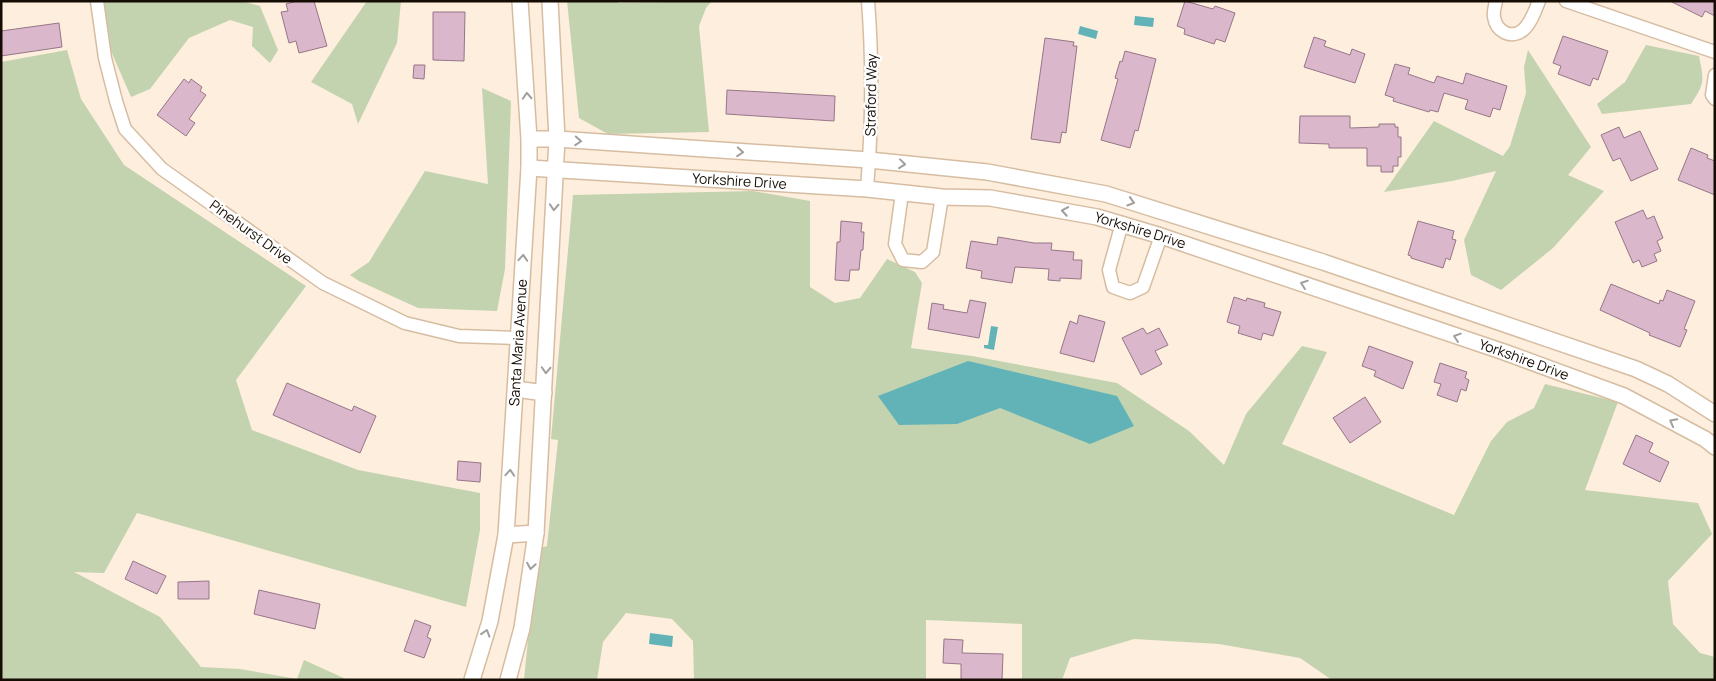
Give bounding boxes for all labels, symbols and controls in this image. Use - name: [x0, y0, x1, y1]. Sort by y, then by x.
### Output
- street label: Straford Way: [860, 53, 881, 137]
- one-way arrow: [521, 92, 532, 100]
- one-way arrow: [574, 135, 582, 146]
- one-way arrow: [736, 146, 744, 157]
- one-way arrow: [898, 158, 906, 169]
- street label: Yorkshire Drive: [692, 168, 787, 193]
- street label: Pinehurst Drive: [206, 195, 297, 268]
- one-way arrow: [1126, 196, 1135, 206]
- one-way arrow: [549, 204, 559, 211]
- one-way arrow: [1061, 207, 1069, 217]
- street label: Yorkshire Drive: [1093, 207, 1189, 253]
- one-way arrow: [518, 254, 529, 262]
- street label: Santa Maria Avenue: [504, 278, 531, 407]
- one-way arrow: [1300, 280, 1308, 290]
- one-way arrow: [1454, 333, 1462, 343]
- street label: Yorkshire Drive: [1477, 334, 1572, 384]
- one-way arrow: [540, 366, 551, 374]
- one-way arrow: [1669, 418, 1678, 428]
- one-way arrow: [505, 469, 516, 477]
- one-way arrow: [527, 562, 537, 571]
- one-way arrow: [481, 629, 491, 638]

